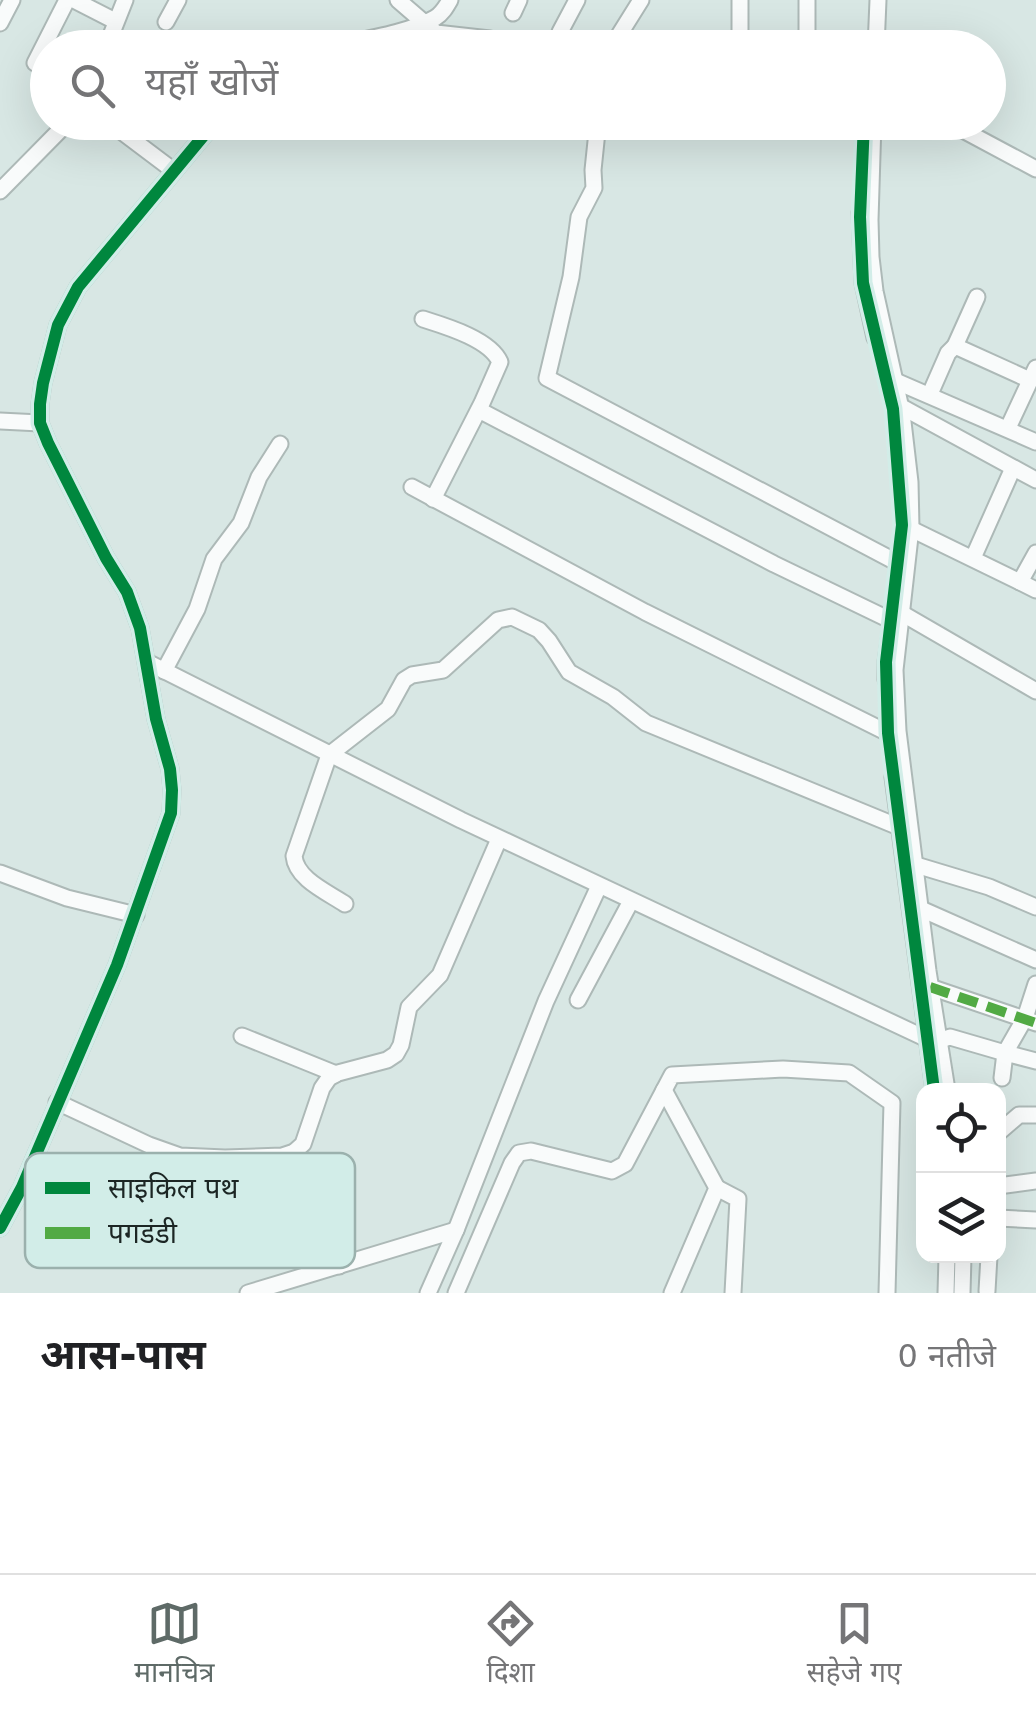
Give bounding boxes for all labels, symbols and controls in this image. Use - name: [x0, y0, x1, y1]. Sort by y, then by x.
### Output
- search box: [30, 30, 1006, 140]
- icon: search: [65, 58, 120, 113]
- text: यहाँ खोजें: [145, 60, 278, 104]
- map controls: [916, 1083, 1006, 1263]
- button: locate: [916, 1083, 1006, 1173]
- legend: [25, 1153, 355, 1268]
- text: साइकिल पथ: [108, 1172, 239, 1205]
- button: layers: [916, 1173, 1006, 1263]
- text: पगडंडी: [108, 1217, 178, 1250]
- text: आस-पास: [40, 1330, 206, 1379]
- text: 0 नतीजे: [897, 1337, 996, 1375]
- tab: मानचित्र: [134, 1596, 214, 1693]
- tab: दिशा: [483, 1596, 538, 1693]
- tab: सहेजे गए: [807, 1596, 902, 1693]

